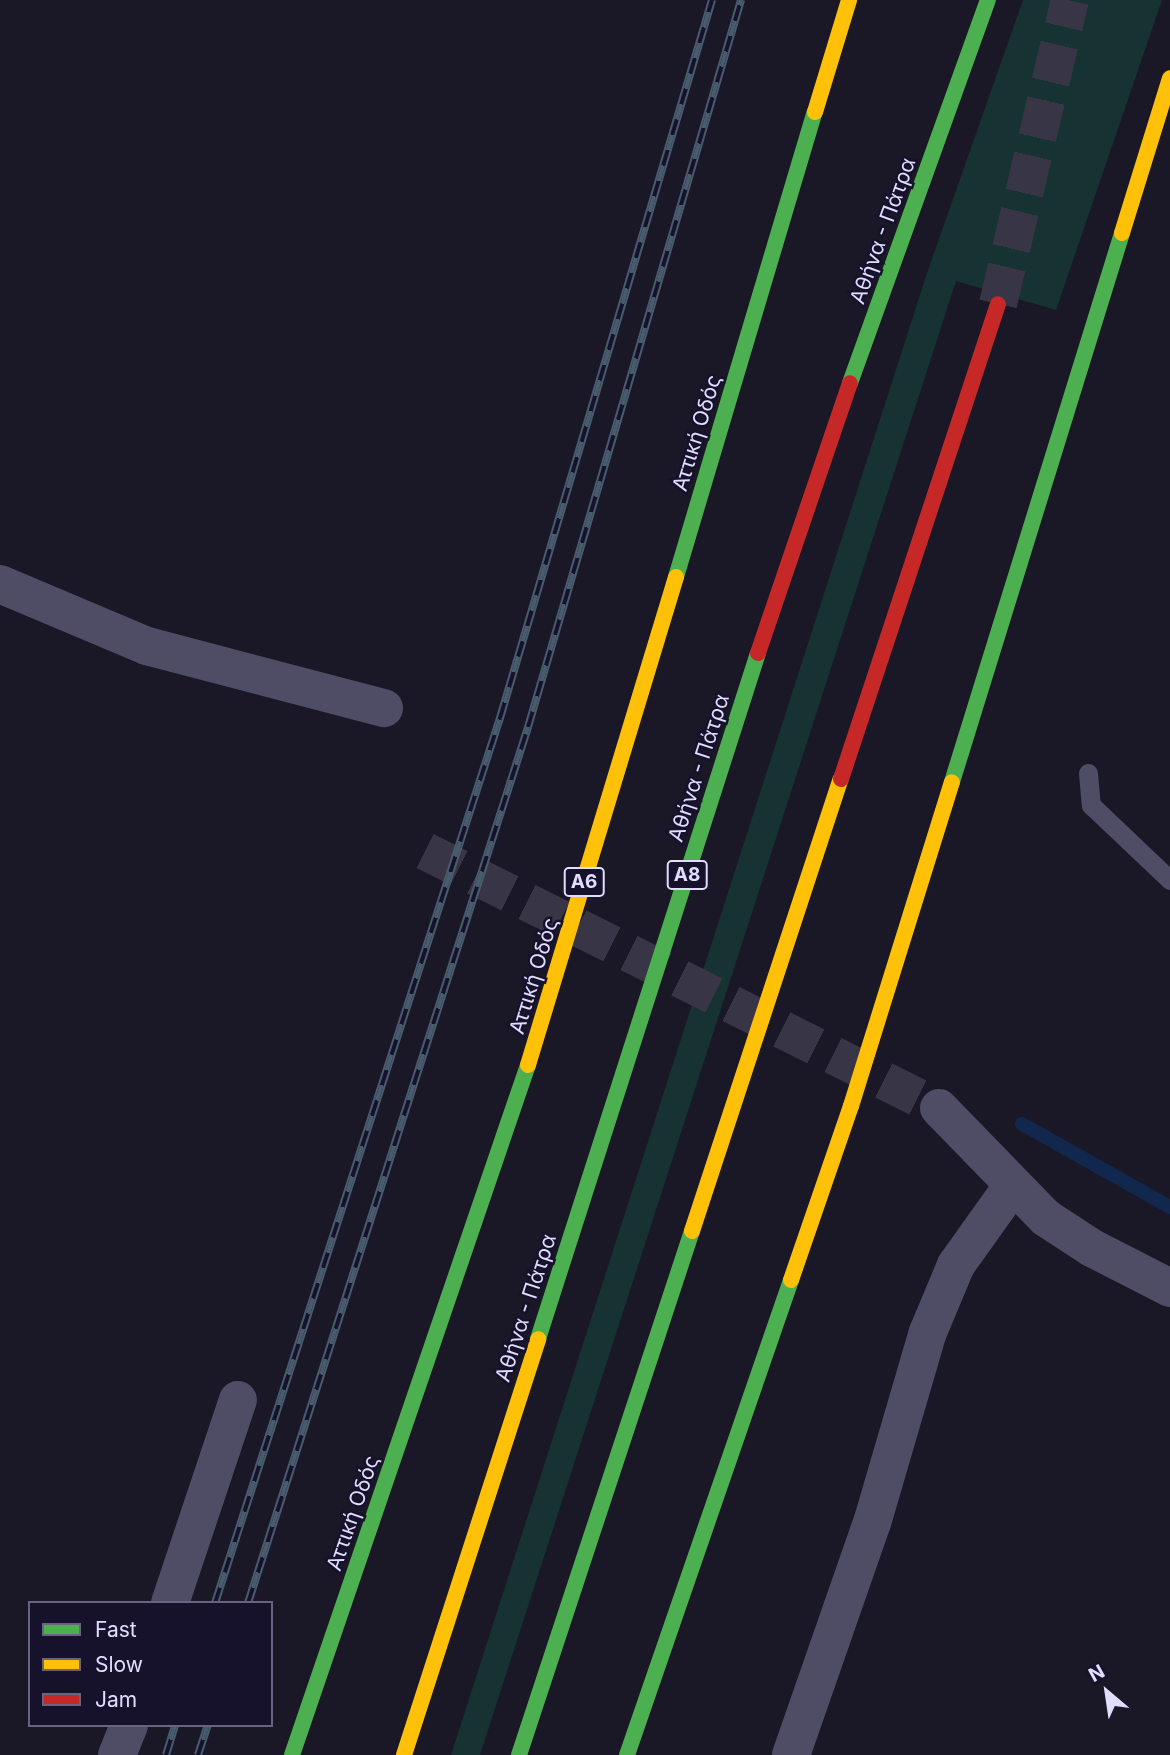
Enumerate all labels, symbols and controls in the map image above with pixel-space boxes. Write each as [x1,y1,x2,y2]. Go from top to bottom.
street label: Αθήνα - Πάτρα [845,154,921,308]
street label: Αττική Οδός [667,372,727,494]
street label: Αθήνα - Πάτρα [663,691,735,845]
road number: Α8 [666,860,708,890]
road number: Α6 [563,866,605,898]
street label: Αττική Οδός [504,915,564,1037]
street label: Αθήνα - Πάτρα [490,1231,562,1385]
street label: Αττική Οδός [321,1452,385,1574]
legend [28,1601,273,1727]
text: Fast [95,1617,137,1642]
text: Slow [95,1652,143,1677]
north arrow [1072,1657,1142,1727]
text: N [1085,1660,1108,1687]
text: Jam [95,1687,137,1712]

